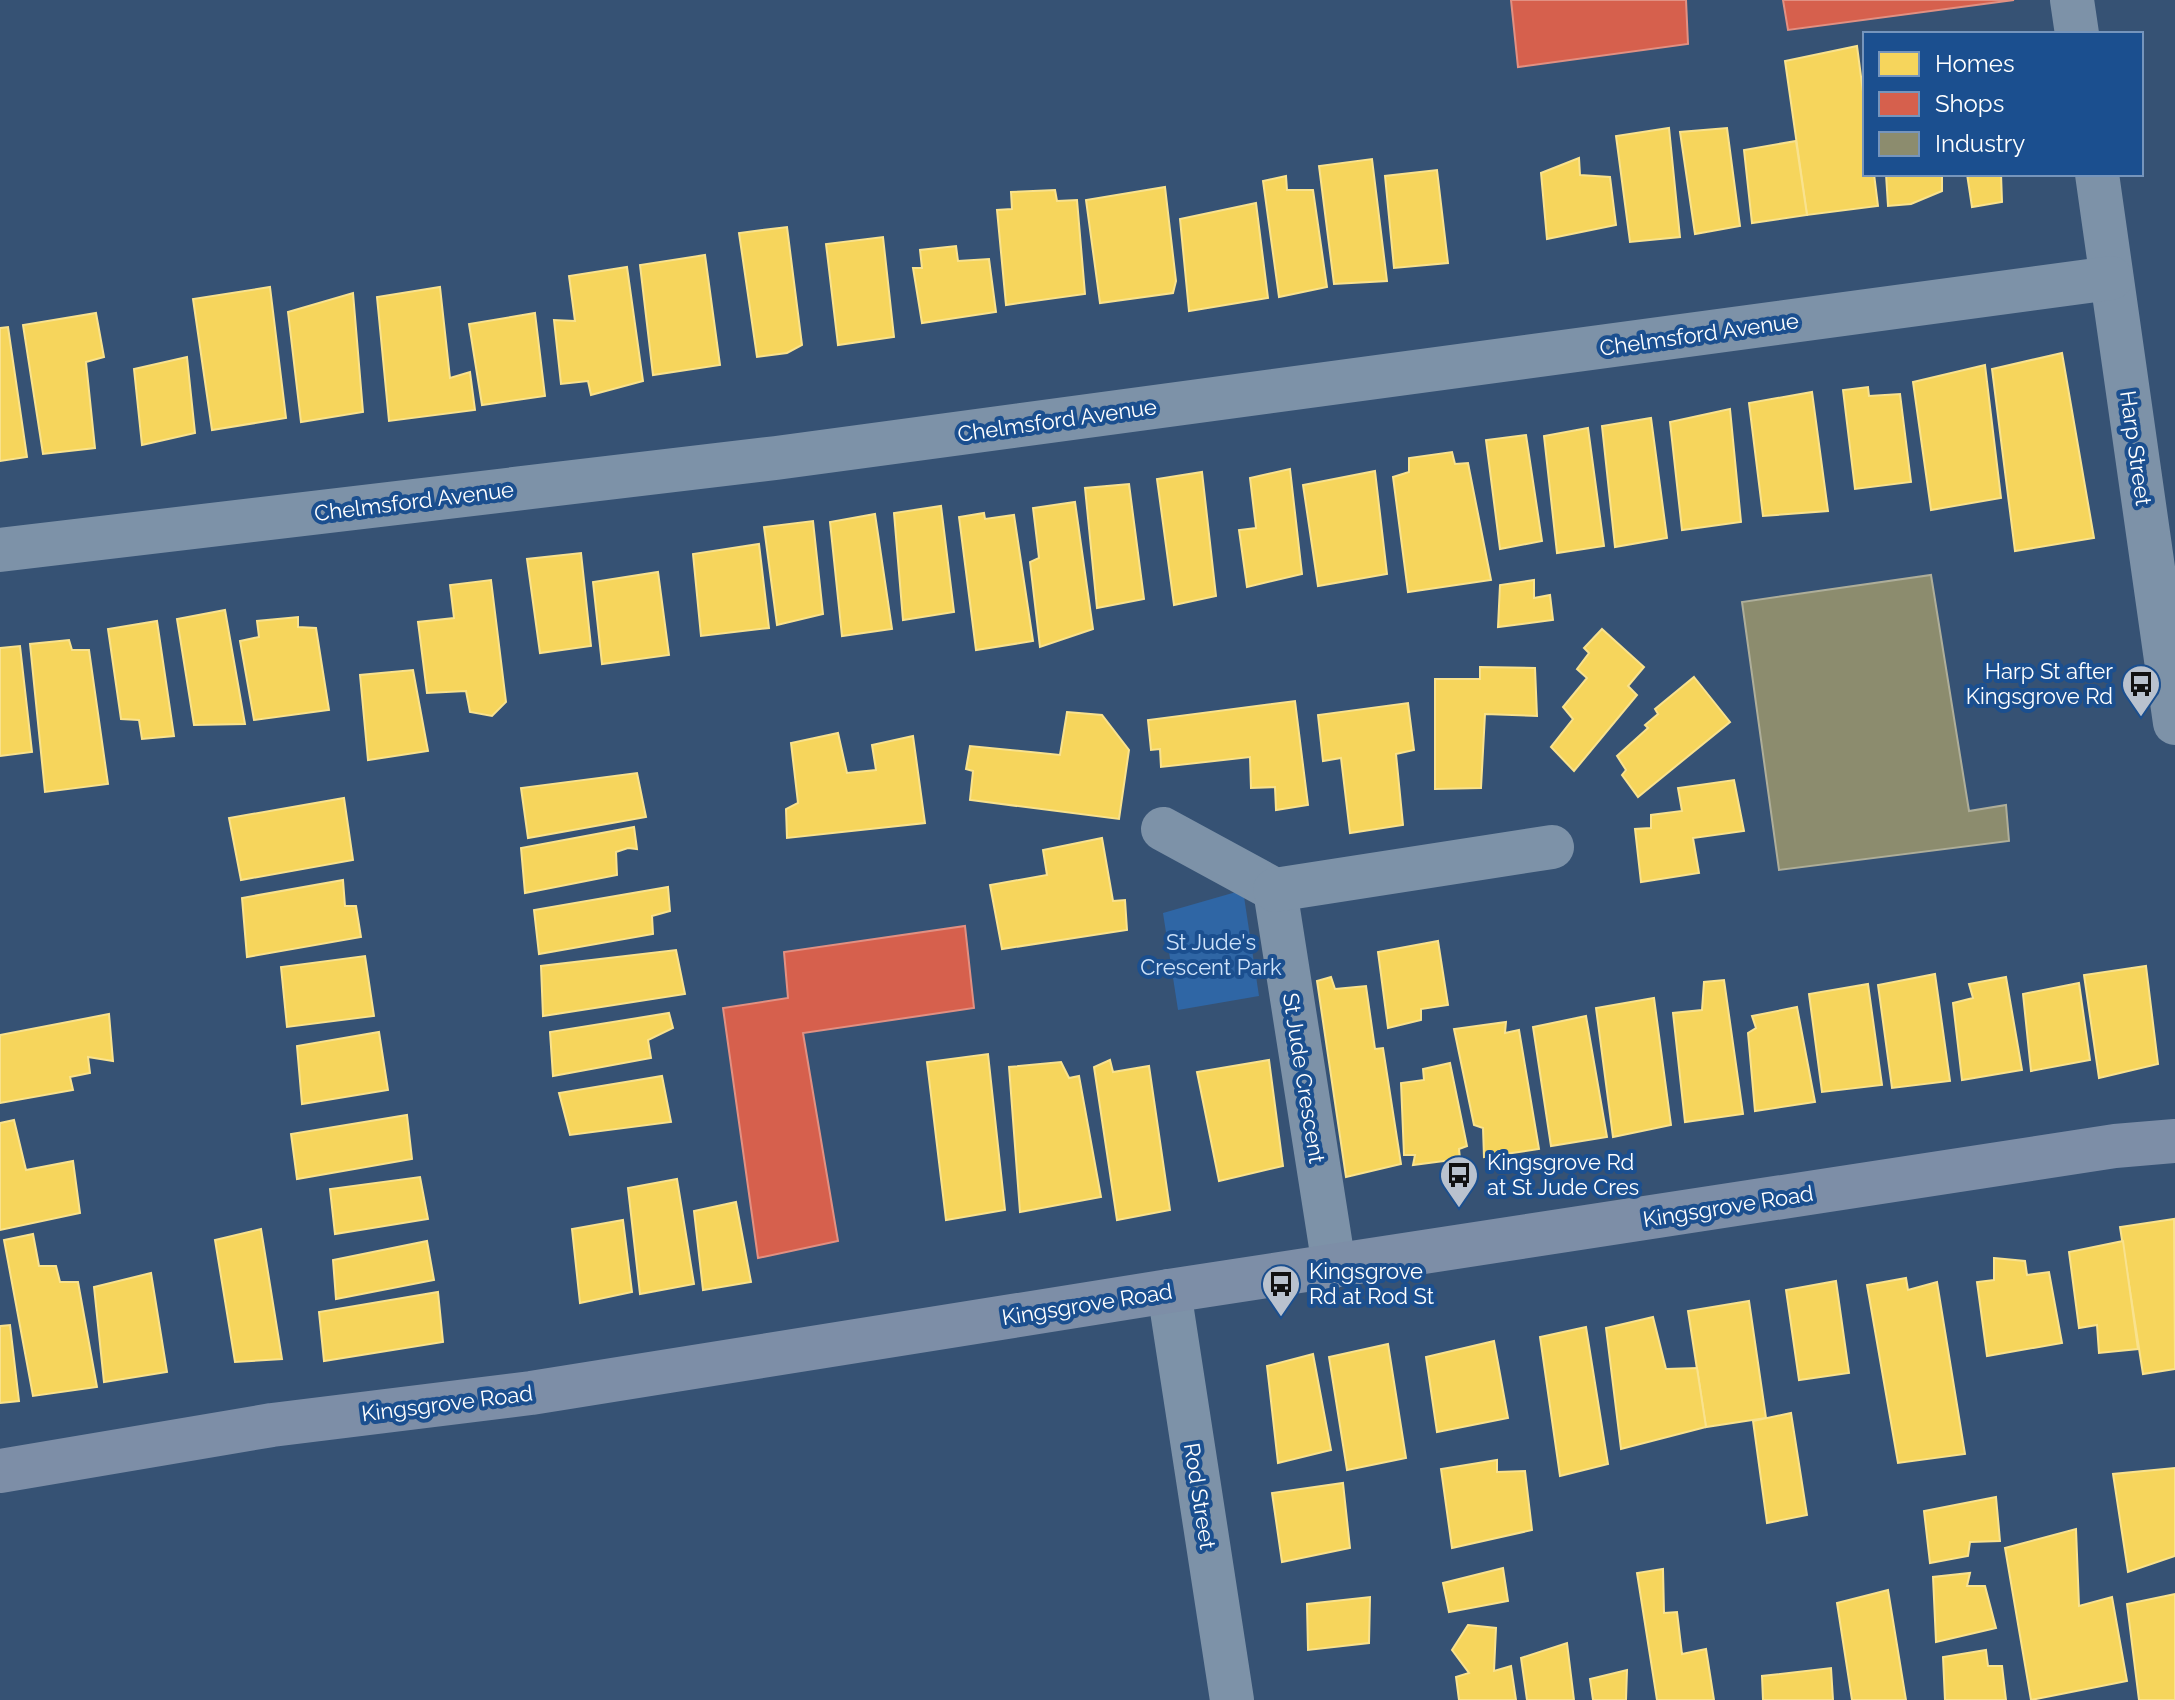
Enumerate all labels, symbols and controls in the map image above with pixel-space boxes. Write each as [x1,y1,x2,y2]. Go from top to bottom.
legend [1863,32,2143,176]
text: Homes [1935,49,2015,78]
text: Shops [1935,89,2004,118]
text: Industry [1935,129,2025,158]
street label: Chelmsford Avenue [1598,307,1800,361]
street label: Harp Street [2115,389,2157,508]
street label: Chelmsford Avenue [956,393,1158,447]
street label: Chelmsford Avenue [313,476,515,526]
place label: Harp St after Kingsgrove Rd [1966,658,2113,709]
bus stop icon: Harp St after Kingsgrove Rd [2120,663,2162,718]
park label: St Jude's Crescent Park [1140,929,1282,980]
street label: St Jude Crescent [1278,991,1330,1166]
place label: Kingsgrove Rd at St Jude Cres [1487,1149,1639,1200]
bus stop icon: Kingsgrove Rd at St Jude Cres [1438,1154,1480,1209]
street label: Kingsgrove Road [1641,1180,1815,1232]
place label: Kingsgrove Rd at Rod St [1309,1258,1435,1309]
bus stop icon: Kingsgrove Rd at Rod St [1260,1263,1302,1318]
street label: Kingsgrove Road [1000,1278,1174,1330]
street label: Kingsgrove Road [360,1380,534,1426]
street label: Rod Street [1179,1441,1221,1552]

